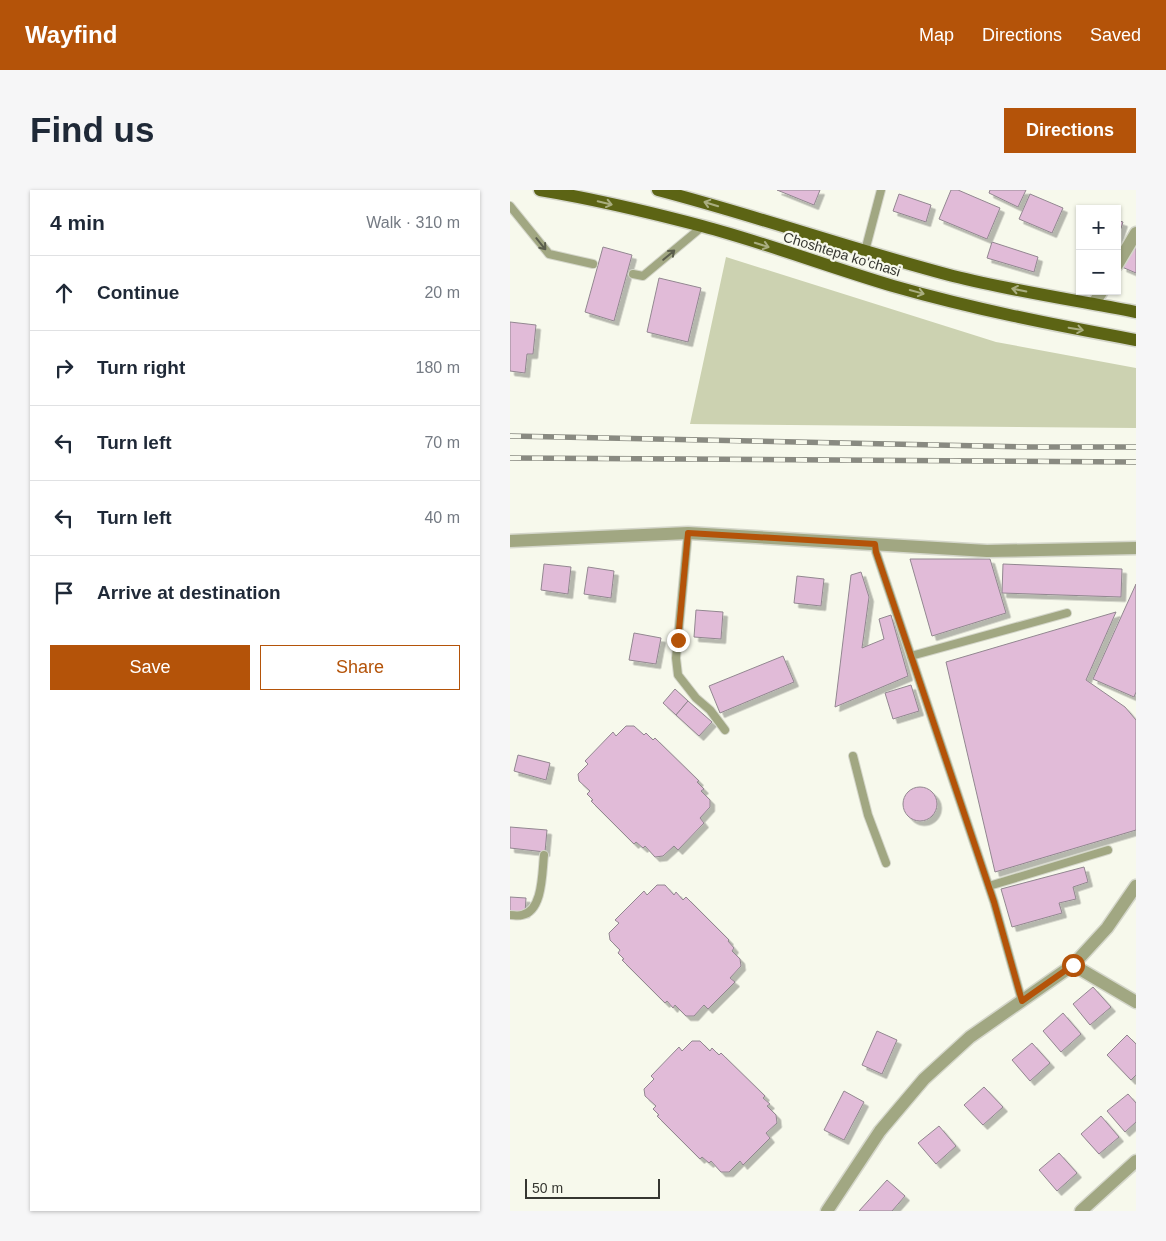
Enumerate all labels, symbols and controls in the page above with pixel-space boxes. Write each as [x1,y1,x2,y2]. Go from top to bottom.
text: Wayfind [25,21,117,48]
text: Map [919,25,954,45]
text: Directions [982,25,1062,45]
text: Saved [1090,25,1141,45]
button: Directions [1004,108,1136,153]
text: Find us [30,110,154,149]
one-way arrow [597,199,613,208]
one-way arrow [704,199,720,209]
map controls [1076,205,1121,295]
button: + [1076,205,1121,250]
text: 4 min [50,211,105,234]
text: Walk · 310 m [366,214,460,231]
street label: Choshtepa ko'chasi [781,229,903,279]
one-way arrow [535,237,546,250]
one-way arrow [754,240,770,250]
one-way arrow [662,249,675,260]
button: − [1076,250,1121,295]
icon: ahead [50,279,78,307]
text: Continue [97,282,179,303]
text: 20 m [424,284,460,301]
one-way arrow [1012,285,1028,294]
one-way arrow [909,288,925,298]
one-way arrow [1067,325,1083,334]
icon: right [50,354,78,382]
text: Turn right [97,357,185,378]
text: 180 m [416,359,460,376]
icon: left [50,429,78,457]
text: Turn left [97,432,172,453]
text: 70 m [424,434,460,451]
icon: left [50,504,78,532]
text: Turn left [97,507,172,528]
text: 40 m [424,509,460,526]
icon: arrive [50,579,78,607]
text: Arrive at destination [97,582,281,603]
route end [667,629,690,652]
button: Save [50,645,250,690]
button: Share [260,645,460,690]
route start [1062,954,1085,977]
scale bar [525,1176,660,1199]
text: 50 m [532,1180,563,1196]

